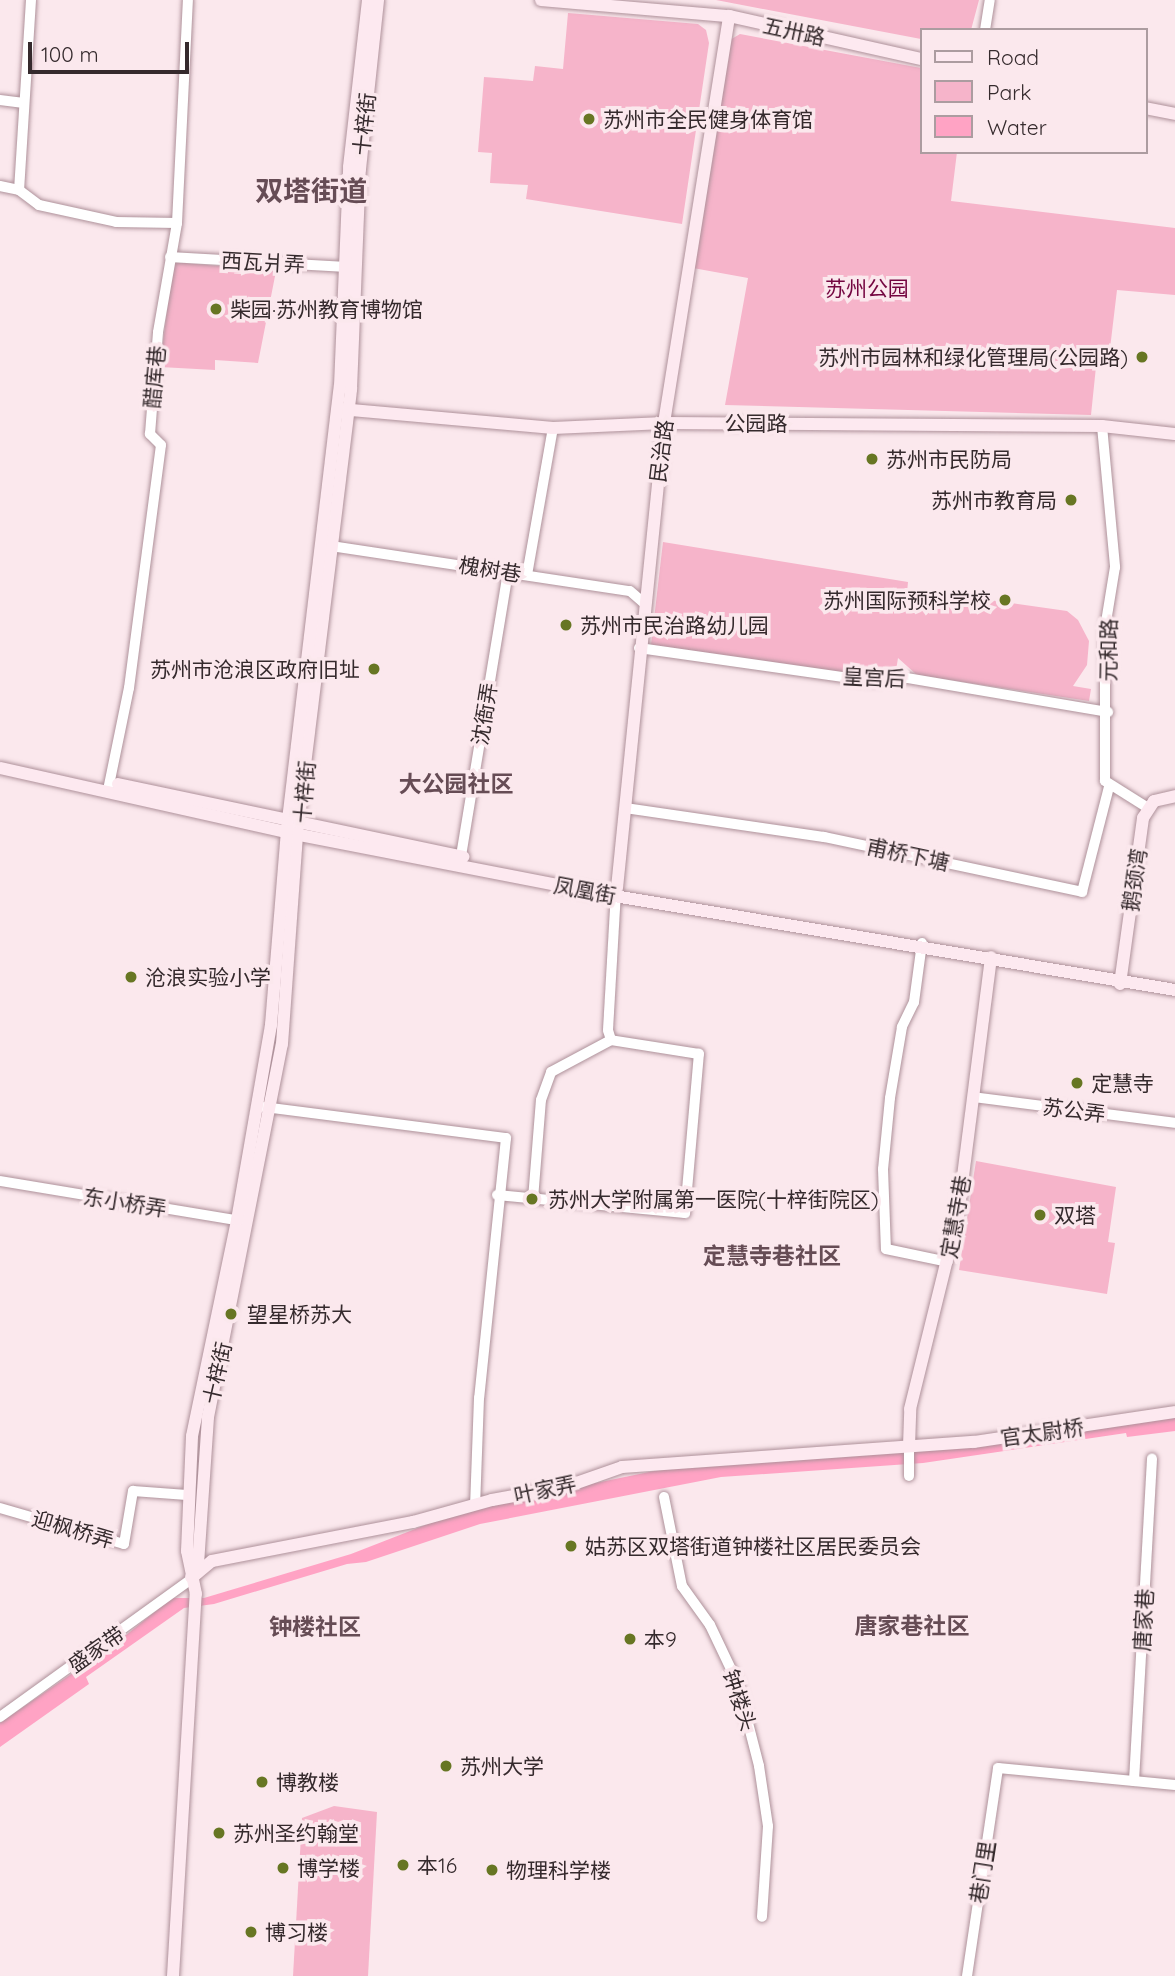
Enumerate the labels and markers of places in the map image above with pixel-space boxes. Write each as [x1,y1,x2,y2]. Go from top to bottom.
place label: 苏州市全民健身体育馆 [603,106,813,132]
marker: 苏州市全民健身体育馆 [581,111,597,127]
place label: 柴园·苏州教育博物馆 [230,296,423,322]
marker: 柴园·苏州教育博物馆 [208,301,224,317]
place label: 苏州市园林和绿化管理局(公园路) [818,344,1128,370]
marker: 苏州市园林和绿化管理局(公园路) [1134,349,1150,365]
place label: 苏州市民防局 [886,446,1012,472]
marker: 苏州市民防局 [864,451,880,467]
place label: 苏州市教育局 [931,487,1057,513]
marker: 苏州市教育局 [1063,492,1079,508]
place label: 苏州国际预科学校 [823,587,991,613]
marker: 苏州国际预科学校 [997,592,1013,608]
place label: 苏州市民治路幼儿园 [580,612,769,638]
marker: 苏州市民治路幼儿园 [558,617,574,633]
place label: 苏州市沧浪区政府旧址 [150,656,360,682]
marker: 苏州市沧浪区政府旧址 [366,661,382,677]
place label: 沧浪实验小学 [145,964,271,990]
marker: 沧浪实验小学 [123,969,139,985]
place label: 定慧寺 [1091,1070,1154,1096]
marker: 定慧寺 [1069,1075,1085,1091]
place label: 苏州大学附属第一医院(十梓街院区) [548,1186,879,1212]
marker: 苏州大学附属第一医院(十梓街院区) [522,1189,542,1209]
place label: 双塔 [1054,1202,1096,1228]
marker: 双塔 [1032,1207,1048,1223]
place label: 望星桥苏大 [247,1301,352,1327]
marker: 望星桥苏大 [221,1304,241,1324]
place label: 姑苏区双塔街道钟楼社区居民委员会 [585,1533,921,1559]
marker: 姑苏区双塔街道钟楼社区居民委员会 [563,1538,579,1554]
place label: 本9 [644,1626,677,1652]
marker: 本9 [622,1631,638,1647]
place label: 苏州大学 [460,1753,544,1779]
marker: 苏州大学 [438,1758,454,1774]
place label: 博教楼 [276,1769,339,1795]
marker: 博教楼 [254,1774,270,1790]
place label: 苏州圣约翰堂 [233,1820,359,1846]
marker: 苏州圣约翰堂 [211,1825,227,1841]
place label: 本16 [417,1852,457,1878]
place label: 博学楼 [297,1855,360,1881]
marker: 本16 [395,1857,411,1873]
place label: 物理科学楼 [506,1857,611,1883]
marker: 博学楼 [275,1860,291,1876]
marker: 物理科学楼 [484,1862,500,1878]
place label: 博习楼 [265,1919,328,1945]
marker: 博习楼 [243,1924,259,1940]

